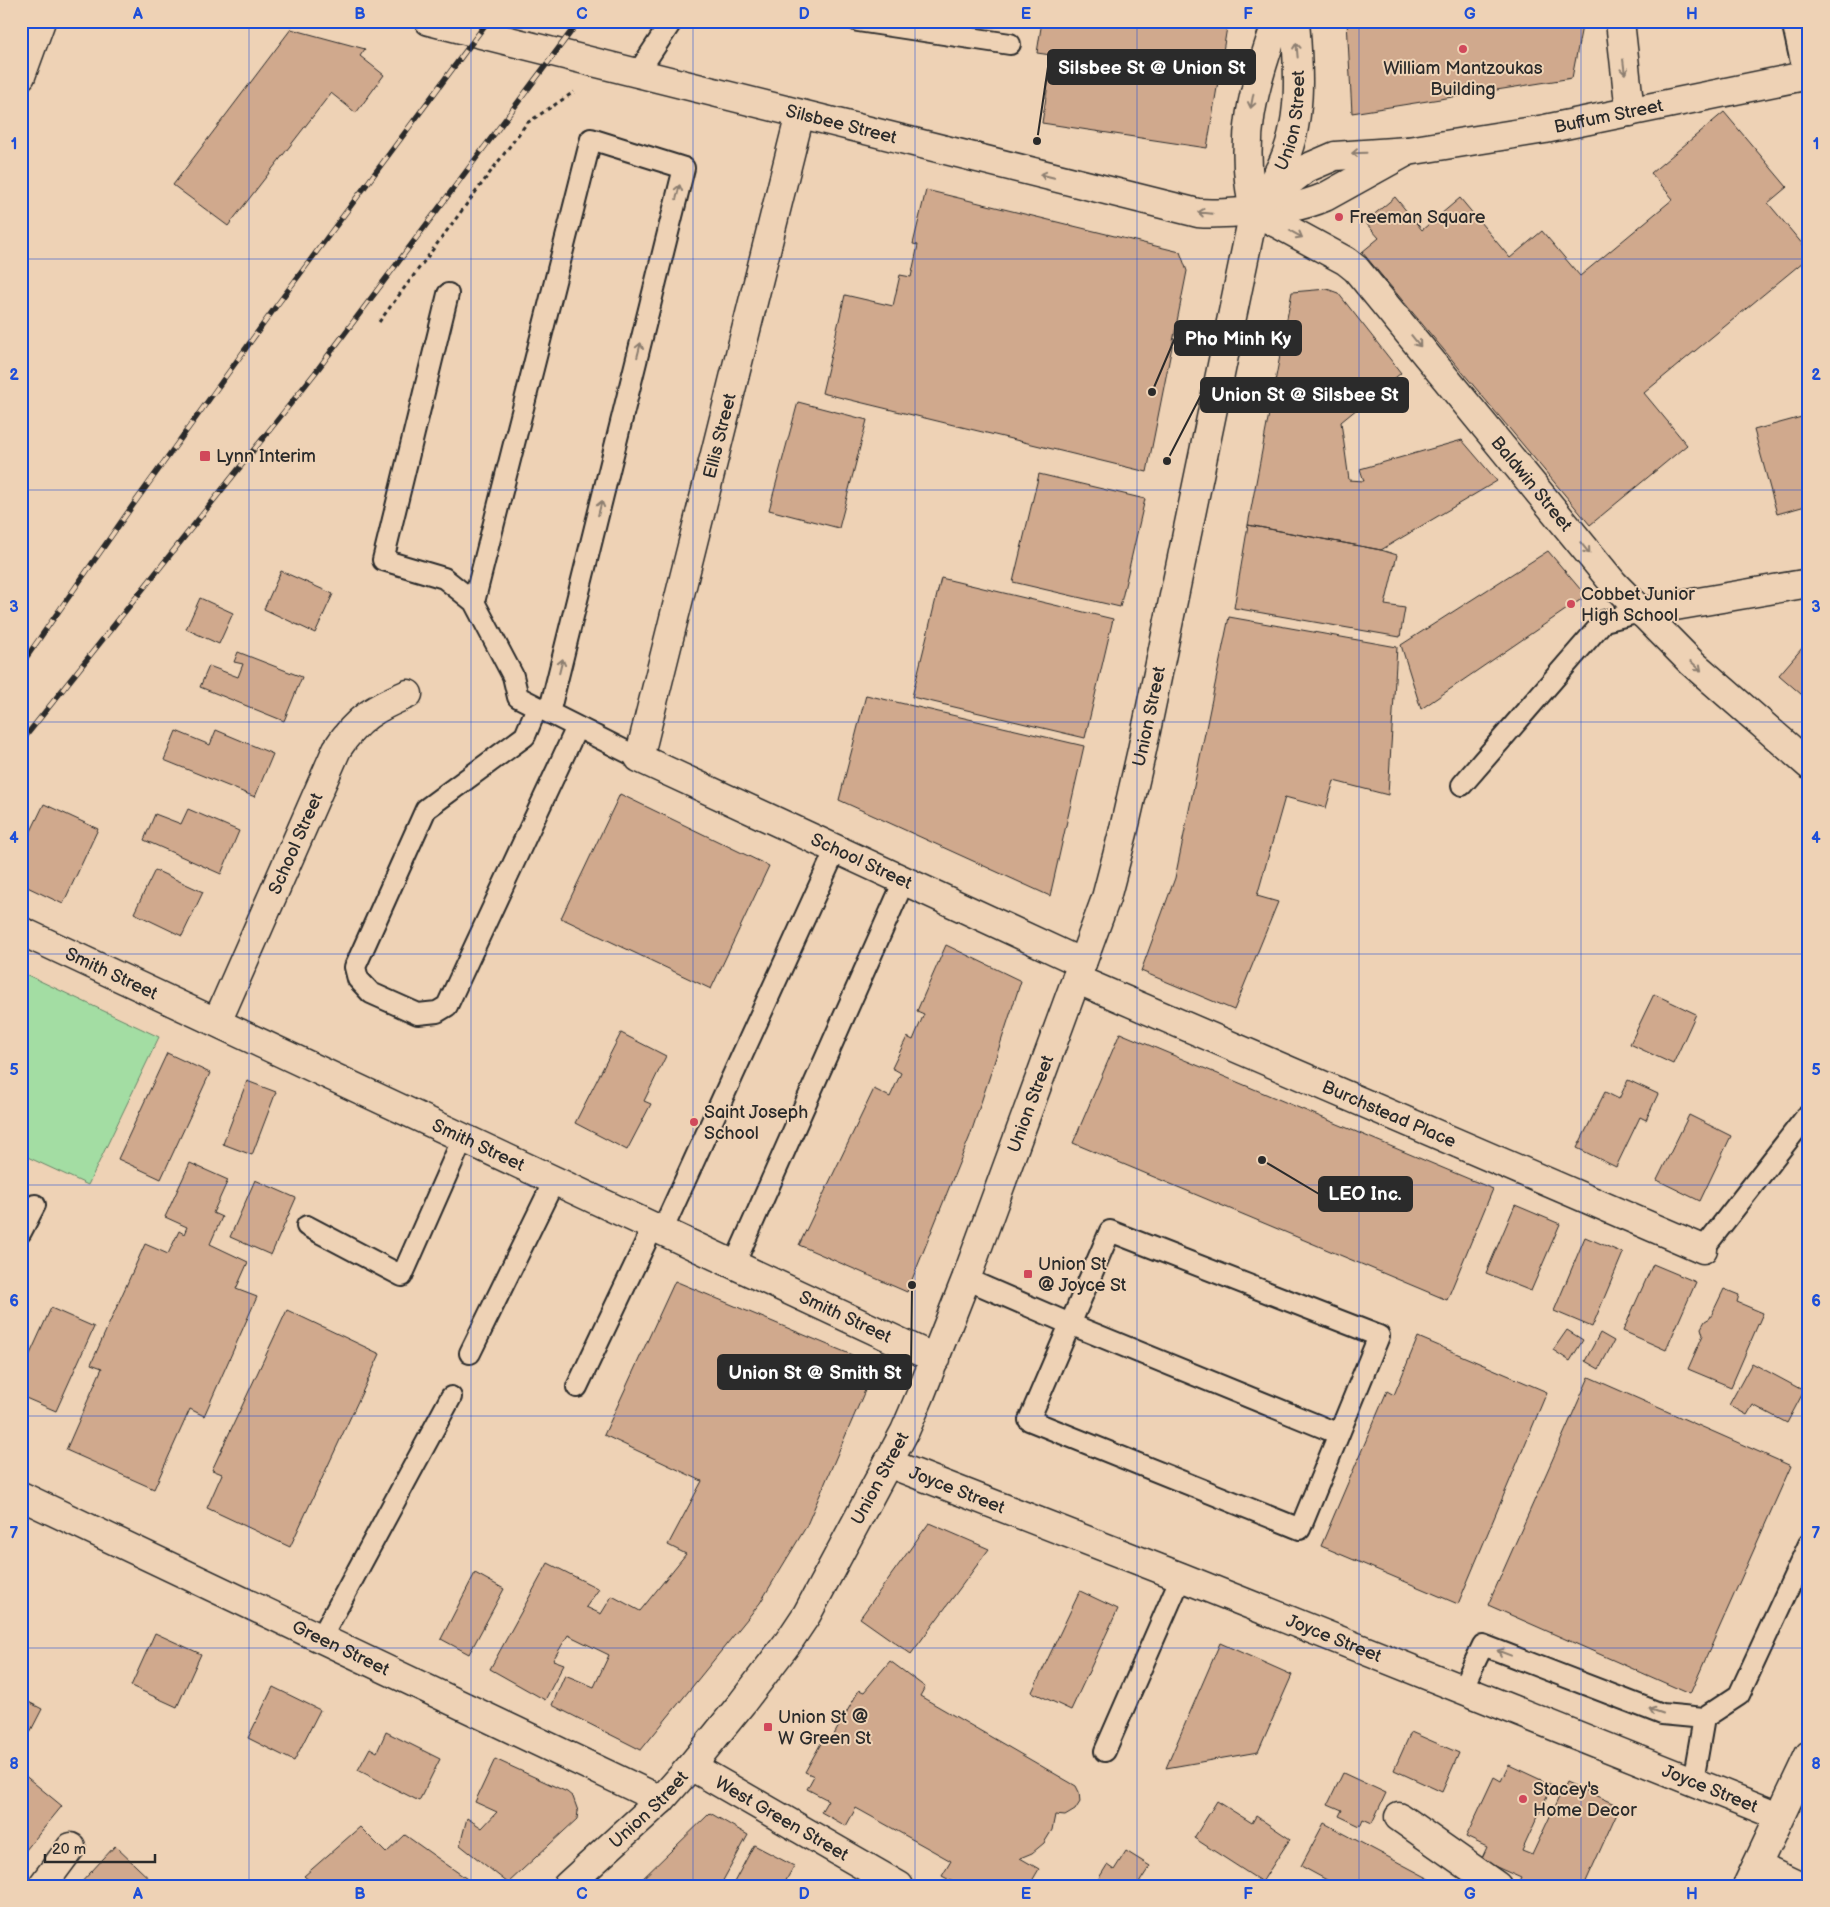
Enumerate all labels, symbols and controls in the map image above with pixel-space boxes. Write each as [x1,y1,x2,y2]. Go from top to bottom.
text: A [132,5,143,24]
text: B [354,5,366,24]
text: C [576,5,588,24]
text: D [798,5,810,24]
text: E [1021,5,1031,24]
text: F [1243,5,1253,24]
text: G [1464,5,1476,24]
text: H [1686,5,1698,24]
one-way arrow [1293,42,1302,58]
marker: William Mantzoukas Building [1457,43,1469,55]
callout: Silsbee St @ Union St [1048,50,1255,84]
text: Silsbee St @ Union St [1058,57,1246,80]
place label: William Mantzoukas Building [1383,58,1543,100]
one-way arrow [1619,59,1629,75]
street label: Union Street [1270,70,1309,174]
one-way arrow [1247,93,1257,109]
street label: Buffum Street [1552,95,1665,137]
street label: Silsbee Street [784,100,899,148]
text: 1 [11,135,17,154]
text: 1 [1813,135,1819,154]
one-way arrow [1351,148,1368,158]
one-way arrow [1040,170,1056,180]
one-way arrow [674,185,683,201]
place label: Freeman Square [1349,207,1486,228]
one-way arrow [1197,208,1213,218]
marker: Freeman Square [1333,211,1345,223]
one-way arrow [1289,230,1303,240]
callout: Pho Minh Ky [1175,321,1301,355]
text: Pho Minh Ky [1185,328,1292,351]
one-way arrow [1410,334,1421,347]
one-way arrow [635,343,644,359]
text: 2 [9,366,19,385]
text: 2 [1811,366,1821,385]
callout: Union St @ Silsbee St [1201,378,1408,412]
text: Union St @ Silsbee St [1211,384,1399,407]
street label: Ellis Street [699,391,741,481]
street label: Baldwin Street [1487,432,1577,536]
place label: Lynn Interim [216,446,316,467]
marker: Lynn Interim [198,449,212,463]
one-way arrow [596,500,605,516]
one-way arrow [1579,542,1590,555]
place label: Cobbet Junior High School [1581,584,1695,626]
text: 3 [9,598,19,617]
marker: Cobbet Junior High School [1565,598,1577,610]
text: 3 [1811,598,1821,617]
one-way arrow [557,658,566,674]
one-way arrow [1689,661,1702,672]
street label: Union Street [1128,664,1170,769]
street label: School Street [264,789,327,898]
text: 4 [9,829,19,848]
street label: School Street [808,829,916,894]
text: 4 [1811,829,1821,848]
street label: Smith Street [62,943,162,1004]
street label: Union Street [1003,1052,1058,1155]
text: 5 [9,1061,19,1080]
text: 5 [1811,1061,1821,1080]
street label: Burchstead Place [1319,1076,1460,1152]
place label: Saint Joseph School [704,1102,808,1144]
street label: Smith Street [429,1114,528,1176]
marker: Saint Joseph School [688,1116,700,1128]
callout: LEO Inc. [1319,1177,1412,1211]
text: LEO Inc. [1328,1183,1402,1206]
place label: Union St @ Joyce St [1038,1254,1127,1296]
marker: Union St @ Joyce St [1022,1268,1034,1280]
street label: Smith Street [796,1286,895,1347]
text: 6 [9,1292,19,1311]
text: 6 [1811,1292,1821,1311]
callout: Union St @ Smith St [718,1355,911,1389]
text: Union St @ Smith St [728,1362,902,1385]
street label: Union Street [846,1428,913,1528]
street label: Joyce Street [906,1462,1008,1518]
text: 7 [10,1524,19,1543]
text: 7 [1812,1524,1821,1543]
street label: Joyce Street [1283,1610,1385,1667]
street label: Green Street [289,1616,393,1680]
one-way arrow [1497,1648,1512,1657]
one-way arrow [1649,1706,1664,1715]
place label: Union St @ W Green St [778,1707,872,1749]
marker: Union St @ W Green St [762,1721,774,1733]
text: 8 [9,1755,19,1774]
text: 8 [1811,1755,1821,1774]
street label: Joyce Street [1659,1760,1761,1817]
street label: Union Street [605,1766,693,1853]
street label: West Green Street [712,1772,853,1865]
place label: Stacey's Home Decor [1533,1779,1637,1821]
marker: Stacey's Home Decor [1517,1793,1529,1805]
scale bar [45,1832,155,1864]
text: 20 m [52,1840,86,1859]
text: A [132,1885,143,1904]
text: B [354,1885,366,1904]
text: C [576,1885,588,1904]
text: D [798,1885,810,1904]
text: E [1021,1885,1031,1904]
text: F [1243,1885,1253,1904]
text: G [1464,1885,1476,1904]
text: H [1686,1885,1698,1904]

